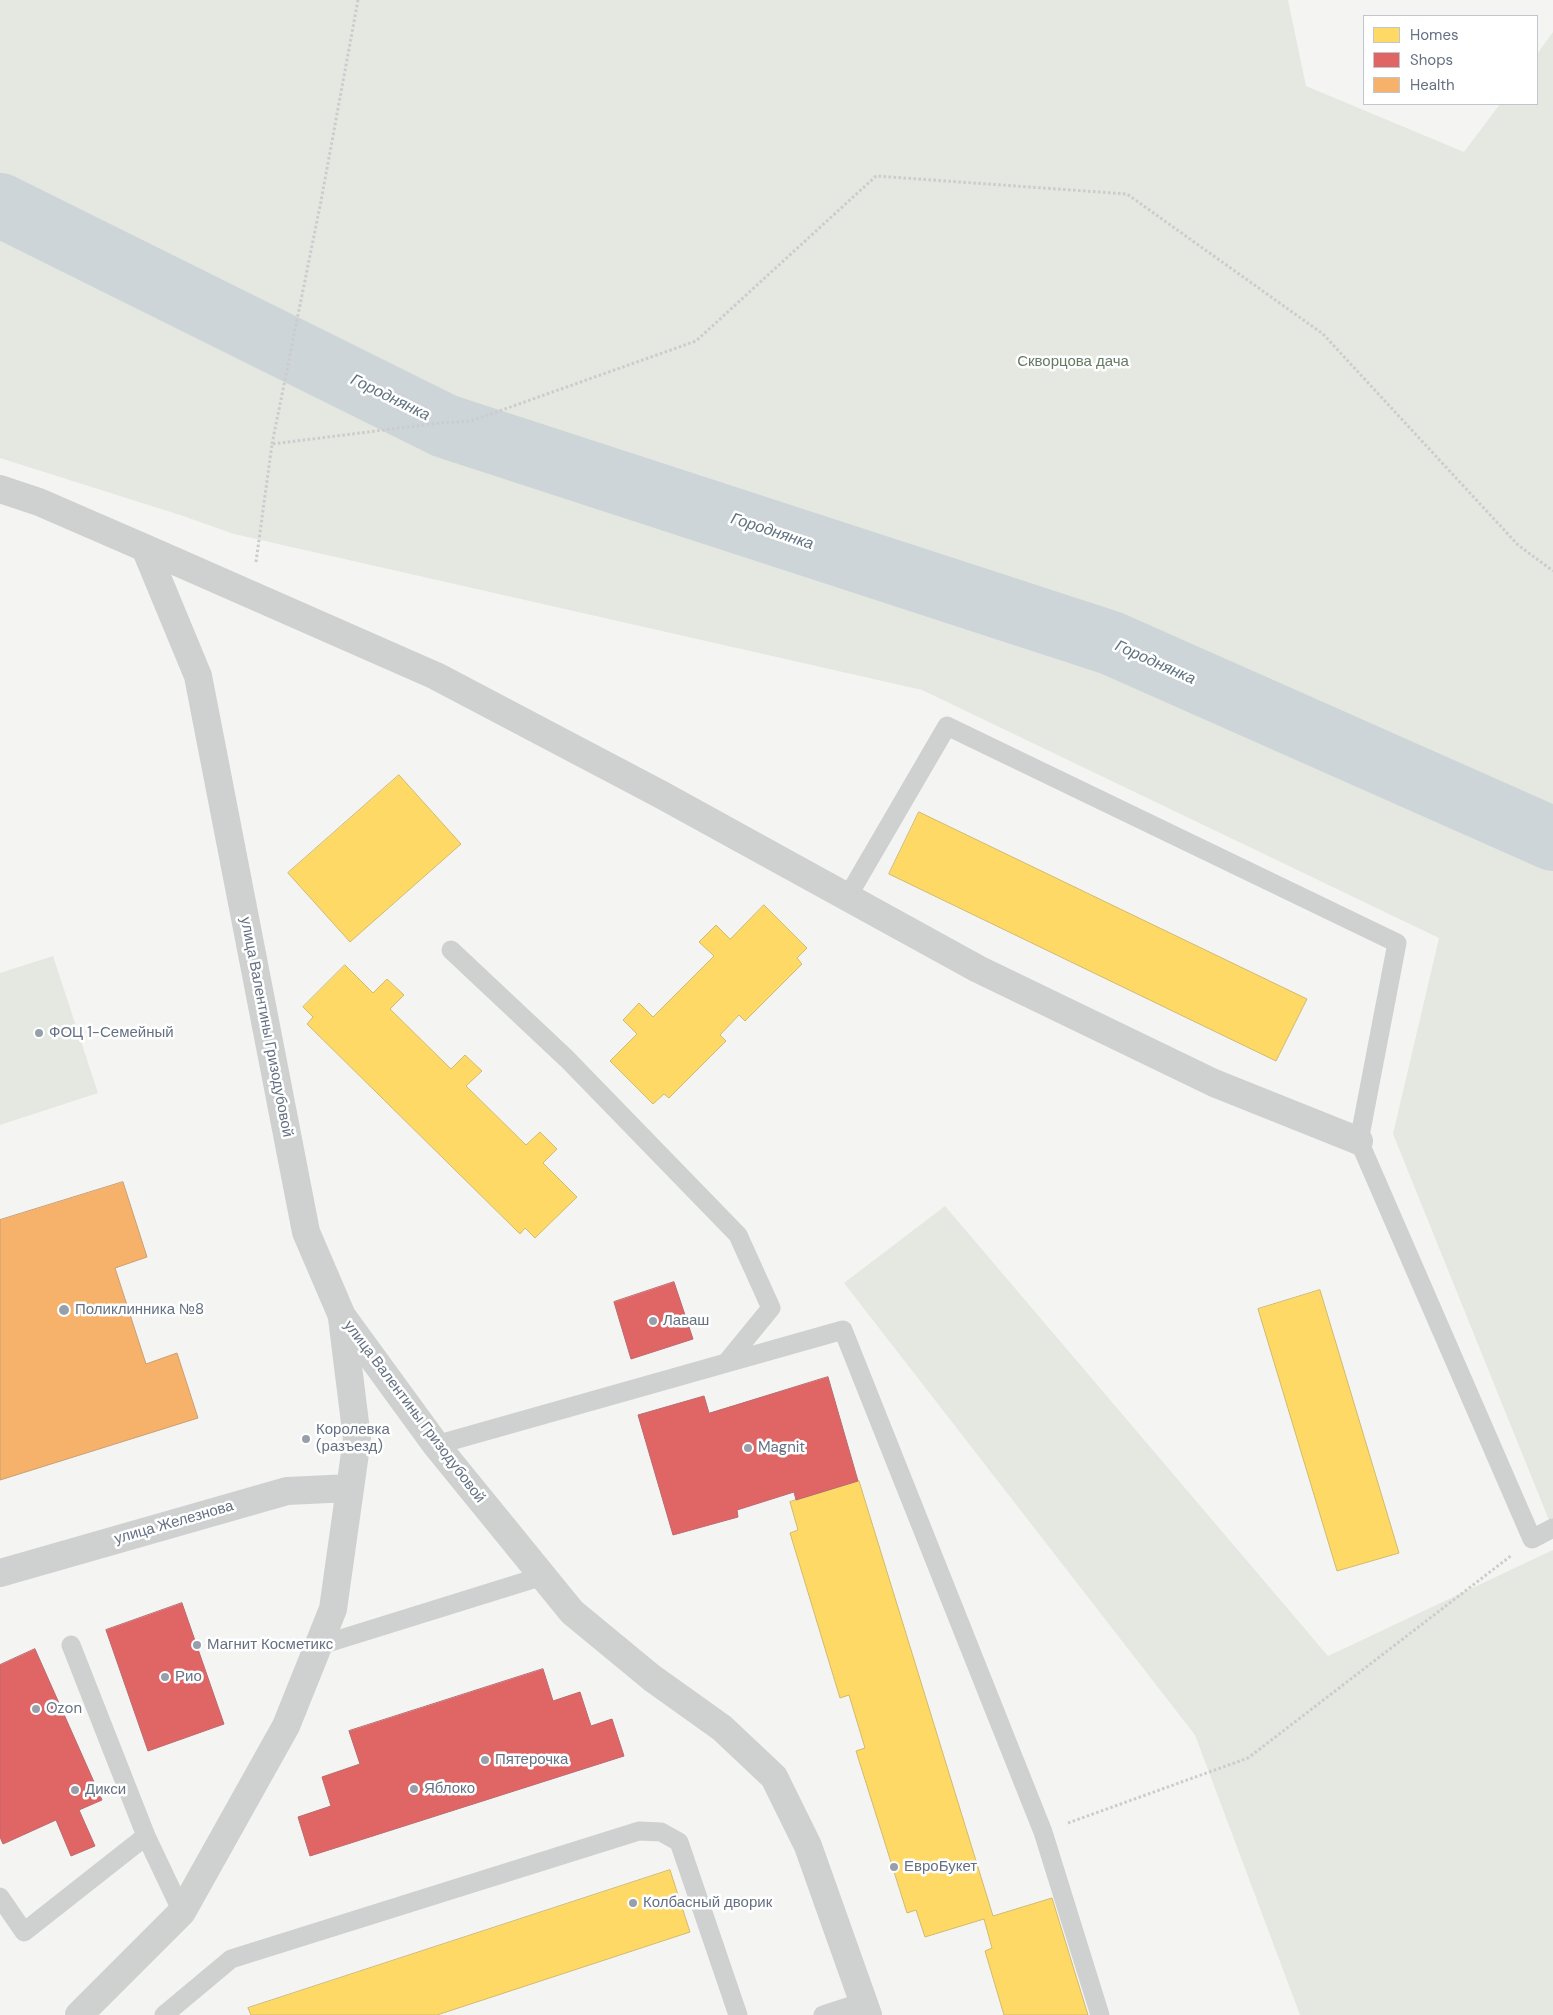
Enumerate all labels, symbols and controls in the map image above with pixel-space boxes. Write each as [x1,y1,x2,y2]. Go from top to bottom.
legend [1363,15,1538,105]
text: Homes [1410,25,1459,45]
text: Shops [1410,50,1453,70]
text: Health [1410,75,1455,95]
park label: Скворцова дача [1017,353,1129,371]
water label: Городнянка [347,371,433,425]
water label: Городнянка [728,510,816,554]
water label: Городнянка [1112,637,1198,689]
street label: улица Валентины Гризодубовой [236,915,296,1139]
place label: ФОЦ 1-Семейный [49,1024,174,1042]
marker: ФОЦ 1-Семейный [33,1027,45,1039]
place label: Поликлинника №8 [75,1301,204,1319]
marker: Поликлинника №8 [57,1303,71,1317]
place label: Лаваш [663,1312,709,1330]
marker: Лаваш [647,1315,659,1327]
street label: улица Валентины Гризодубовой [339,1317,489,1507]
place label: Королевка (разъезд) [316,1421,390,1456]
marker: Королевка (разъезд) [300,1433,312,1445]
place label: Magnit [758,1439,805,1457]
marker: Magnit [742,1442,754,1454]
street label: улица Железнова [112,1497,236,1549]
place label: Магнит Косметикс [207,1636,333,1654]
marker: Магнит Косметикс [191,1639,203,1651]
place label: Рио [175,1668,202,1686]
marker: Рио [159,1671,171,1683]
place label: Ozon [46,1700,82,1718]
marker: Ozon [30,1703,42,1715]
place label: Пятерочка [495,1751,568,1769]
marker: Пятерочка [479,1754,491,1766]
place label: Яблоко [424,1780,475,1798]
place label: Дикси [85,1781,126,1799]
marker: Яблоко [408,1783,420,1795]
marker: Дикси [69,1784,81,1796]
place label: ЕвроБукет [904,1858,977,1876]
marker: ЕвроБукет [888,1861,900,1873]
place label: Колбасный дворик [643,1894,772,1912]
marker: Колбасный дворик [627,1897,639,1909]

